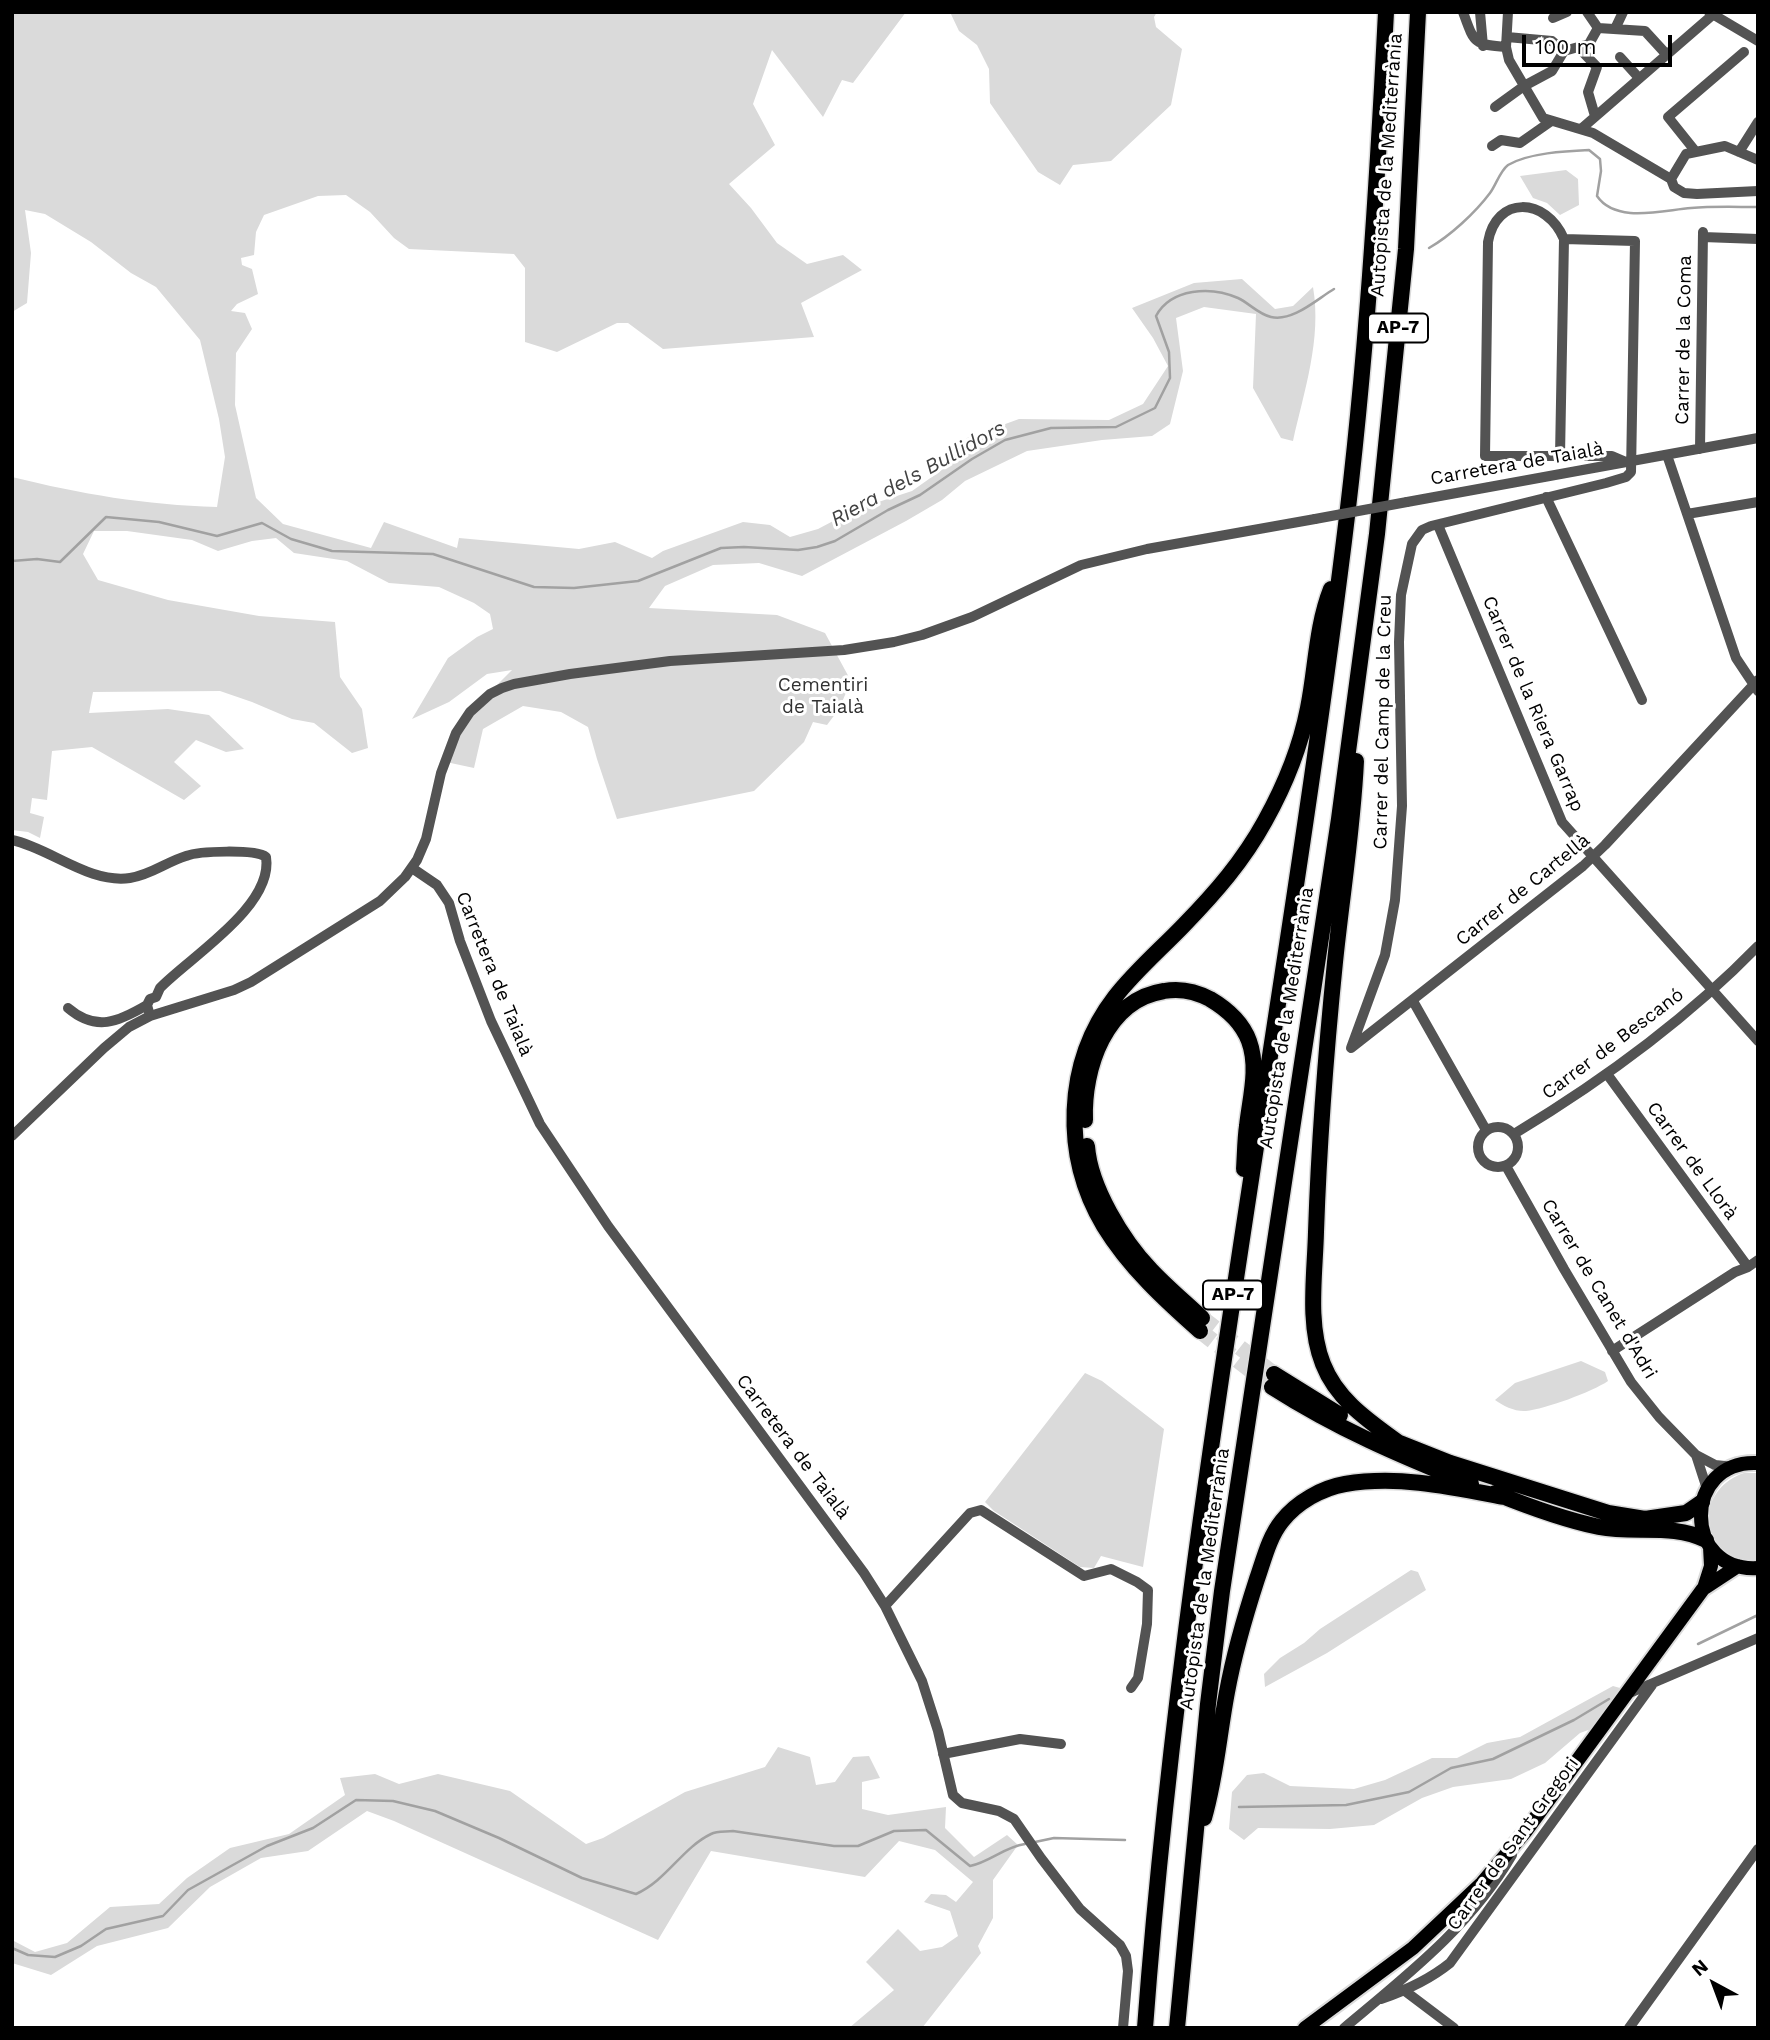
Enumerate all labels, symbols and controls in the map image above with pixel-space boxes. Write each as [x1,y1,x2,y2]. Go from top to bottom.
scale bar [1525,21,1676,65]
street label: Autopista de la Mediterrània [1366,32,1408,298]
text: 100 m [1535,34,1597,59]
street label: Carrer de la Coma [1671,255,1697,425]
road number: AP-7 [1368,314,1428,342]
water label: Riera dels Bullidors [826,416,1010,532]
street label: Carretera de Taialà [1429,438,1605,490]
street label: Carrer de la Riera Garrap [1477,593,1589,815]
street label: Carrer del Camp de la Creu [1369,594,1397,850]
park label: Cementiri de Taialà [778,674,868,718]
street label: Carrer de Cartellà [1451,829,1595,951]
street label: Autopista de la Mediterrània [1255,886,1319,1150]
street label: Carretera de Taialà [451,888,537,1060]
street label: Carrer de Bescanó [1538,983,1688,1105]
street label: Carrer de Llorà [1642,1098,1742,1224]
street label: Carrer de Canet d'Adri [1536,1195,1662,1383]
road number: AP-7 [1203,1280,1263,1310]
street label: Carretera de Taialà [731,1370,855,1524]
street label: Autopista de la Mediterrània [1175,1446,1235,1712]
street label: Carrer de Sant Gregori [1442,1753,1584,1935]
north arrow [1679,1949,1749,2019]
text: N [1687,1954,1713,1981]

